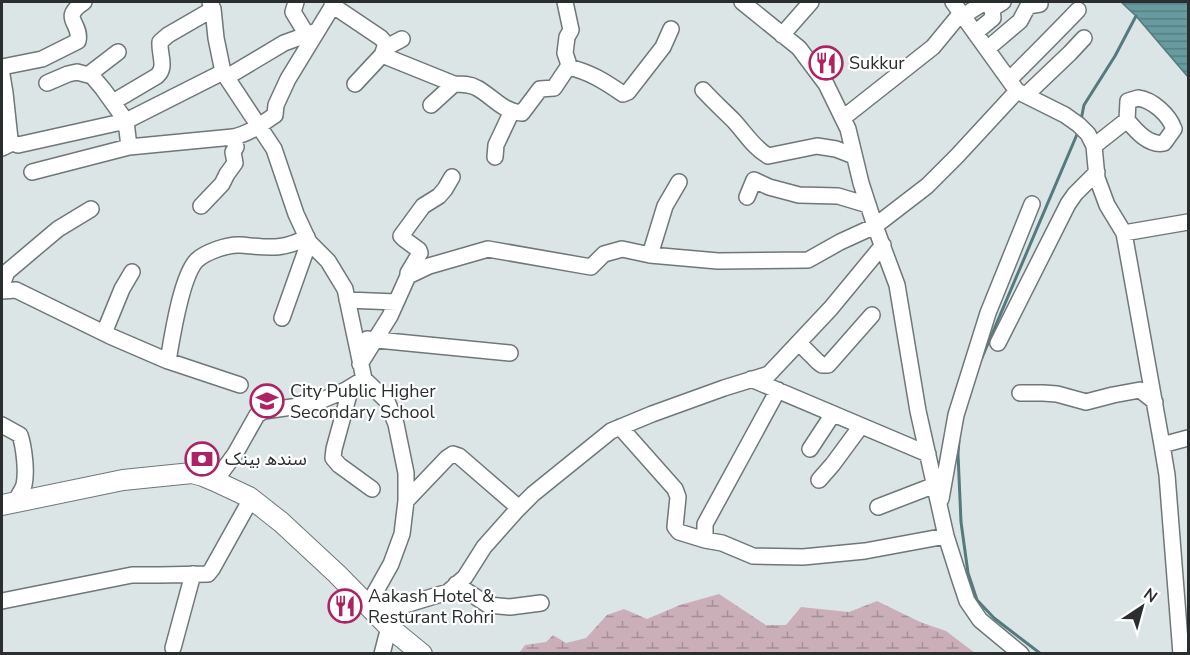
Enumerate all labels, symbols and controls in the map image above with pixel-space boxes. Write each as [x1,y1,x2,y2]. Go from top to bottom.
restaurant icon: Sukkur [808,45,844,81]
place label: Sukkur [849,51,905,75]
place label: City Public Higher Secondary School [290,379,436,424]
school or university icon: City Public Higher Secondary School [249,383,285,419]
bank icon: سندھ بینک [184,441,220,477]
place label: سندھ بینک [225,447,307,471]
north arrow [1112,577,1172,637]
text: N [1139,583,1162,608]
place label: Aakash Hotel & Resturant Rohri [368,584,495,629]
restaurant icon: Aakash Hotel & Resturant Rohri [327,588,363,624]

